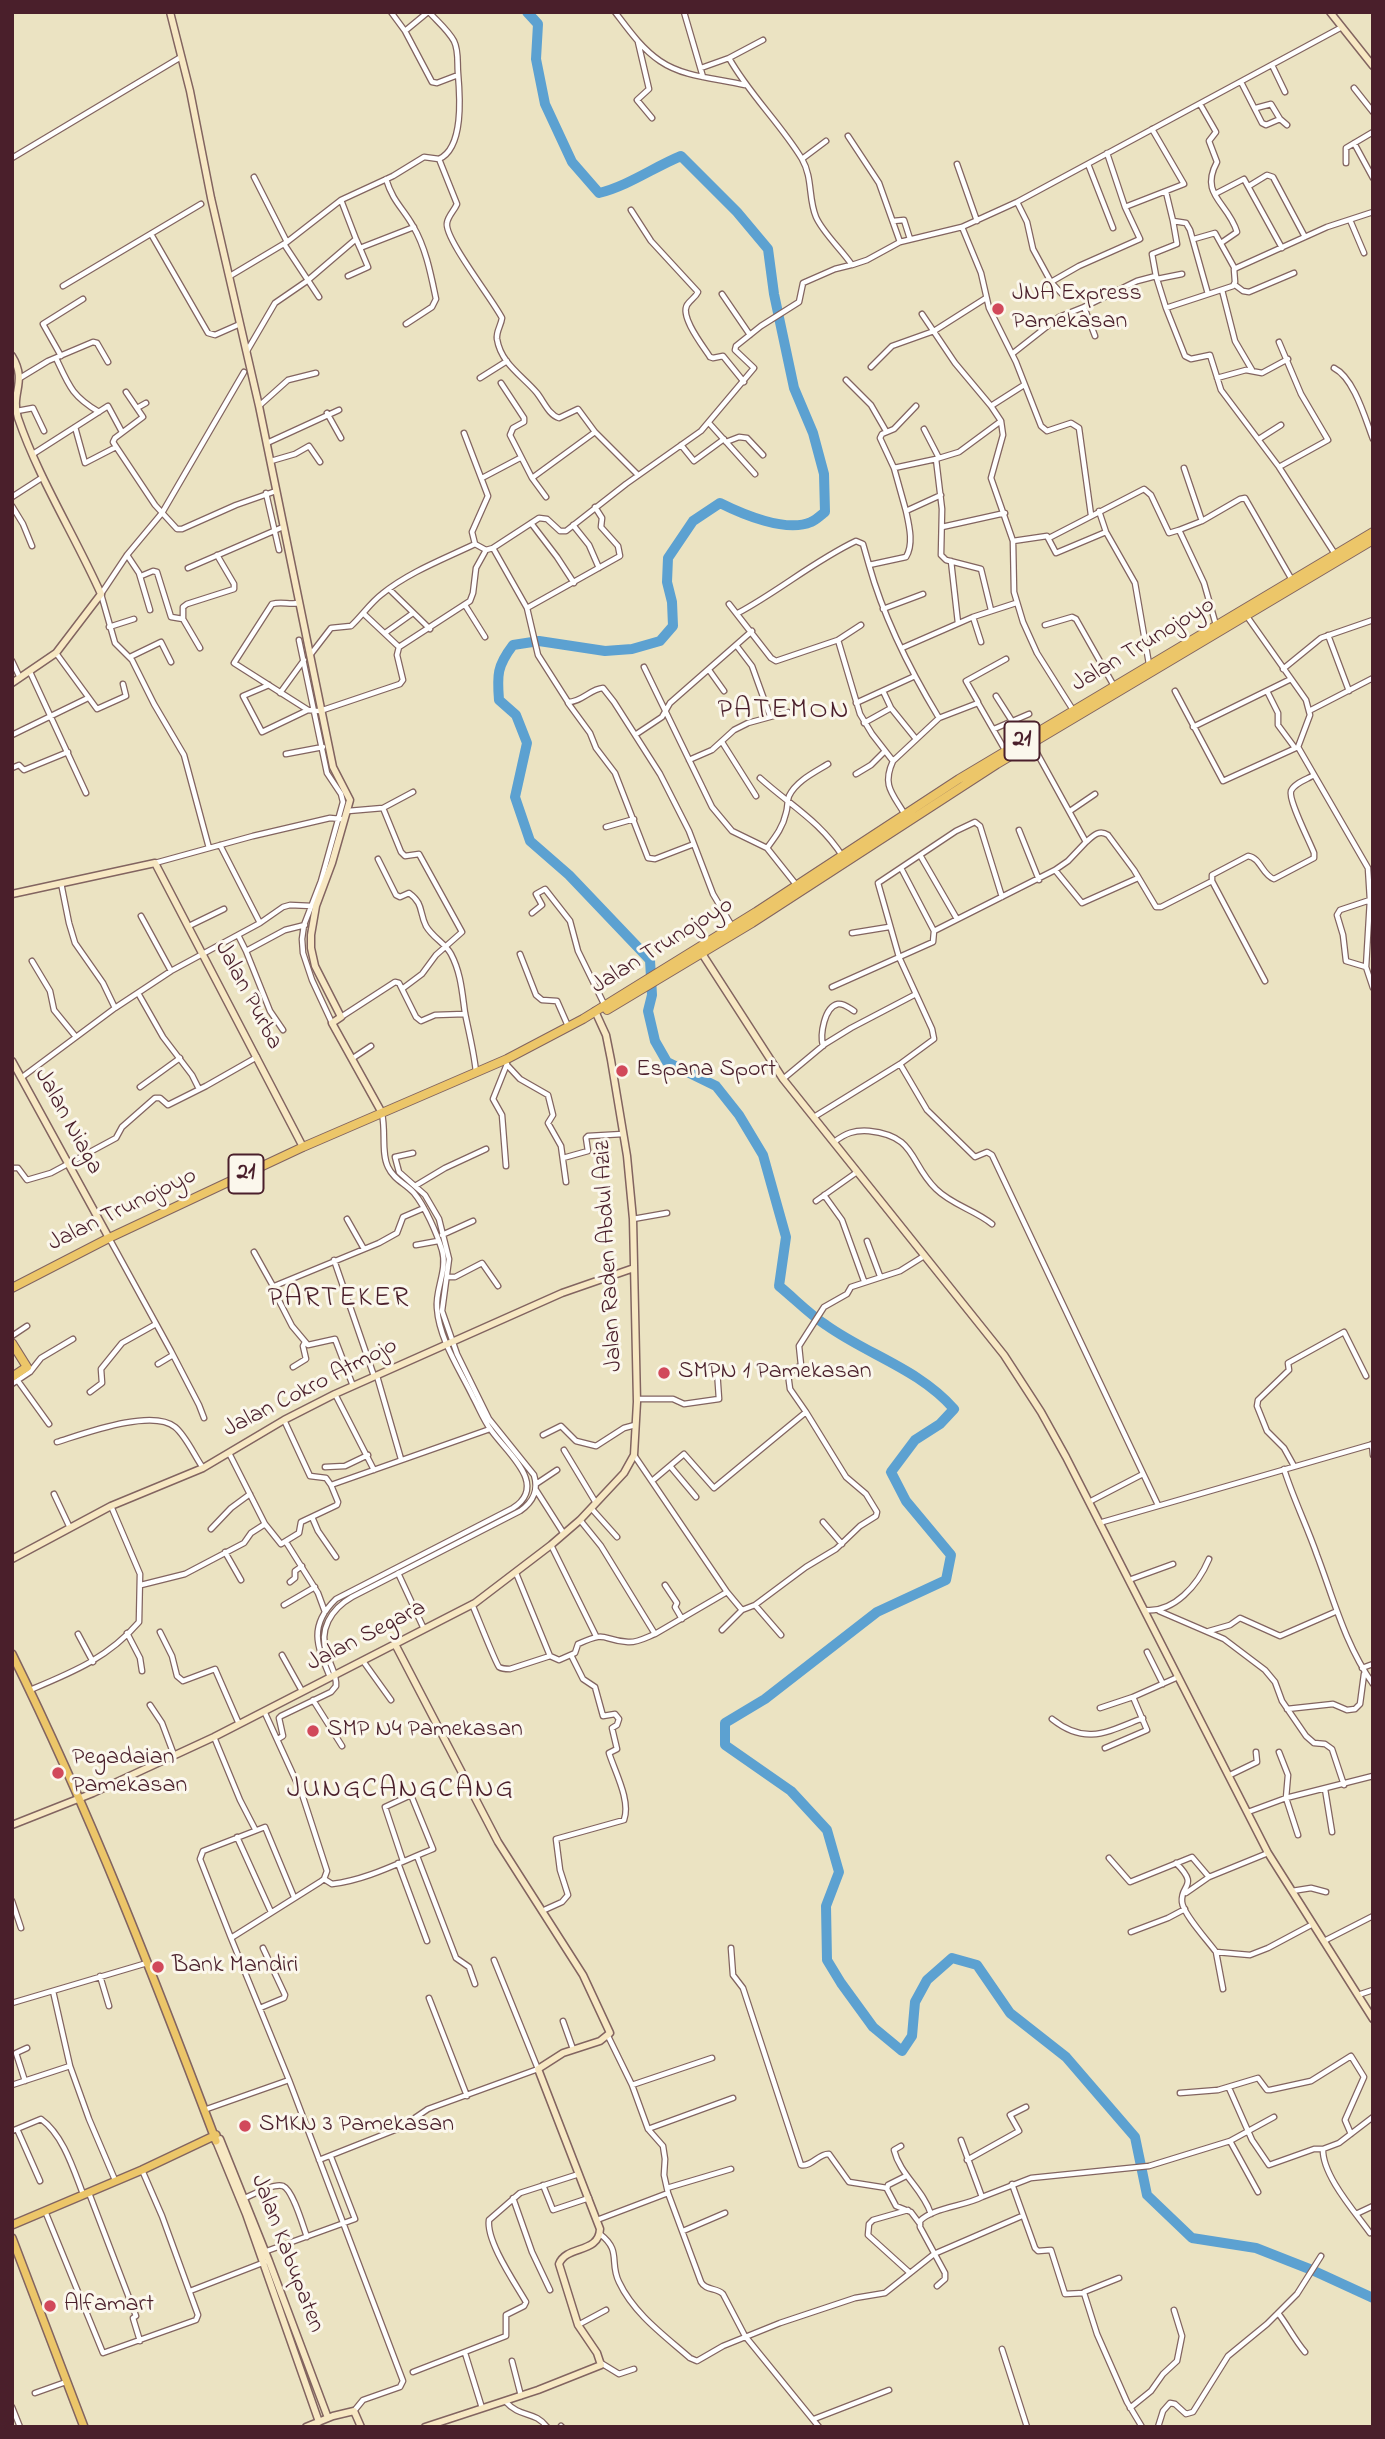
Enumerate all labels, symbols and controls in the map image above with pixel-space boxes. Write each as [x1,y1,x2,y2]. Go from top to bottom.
place label: JNA Express Pamekasan [1012,281,1142,337]
marker: JNA Express Pamekasan [990,301,1006,317]
street label: Jalan Trunojoyo [1067,592,1221,700]
district label: PATEMON [718,695,850,729]
road number: 21 [1004,722,1040,761]
street label: Jalan Trunojoyo [587,892,739,1002]
street label: Jalan Purba [206,937,288,1055]
place label: Espana Sport [636,1057,776,1085]
marker: Espana Sport [614,1063,630,1079]
street label: Jalan Niaga [26,1064,108,1180]
street label: Jalan Raden Abdul Aziz [590,1140,630,1372]
road number: 21 [229,1154,264,1194]
street label: Jalan Trunojoyo [44,1163,202,1259]
district label: PARTEKER [269,1283,409,1317]
street label: Jalan Cokro Atmojo [219,1333,403,1445]
place label: SMPN 1 Pamekasan [678,1359,872,1387]
marker: SMPN 1 Pamekasan [656,1365,672,1381]
street label: Jalan Segara [303,1595,431,1679]
place label: SMP N4 Pamekasan [327,1717,523,1745]
marker: SMP N4 Pamekasan [305,1723,321,1739]
place label: Pegadaian Pamekasan [72,1745,187,1801]
marker: Pegadaian Pamekasan [50,1765,66,1781]
district label: JUNGCANGCANG [288,1774,514,1808]
place label: Bank Mandiri [172,1953,298,1981]
marker: Bank Mandiri [150,1959,166,1975]
place label: SMKN 3 Pamekasan [259,2112,454,2140]
marker: SMKN 3 Pamekasan [237,2118,253,2134]
street label: Jalan Kabupaten [243,2171,329,2337]
place label: Alfamart [64,2292,154,2320]
marker: Alfamart [42,2298,58,2314]

